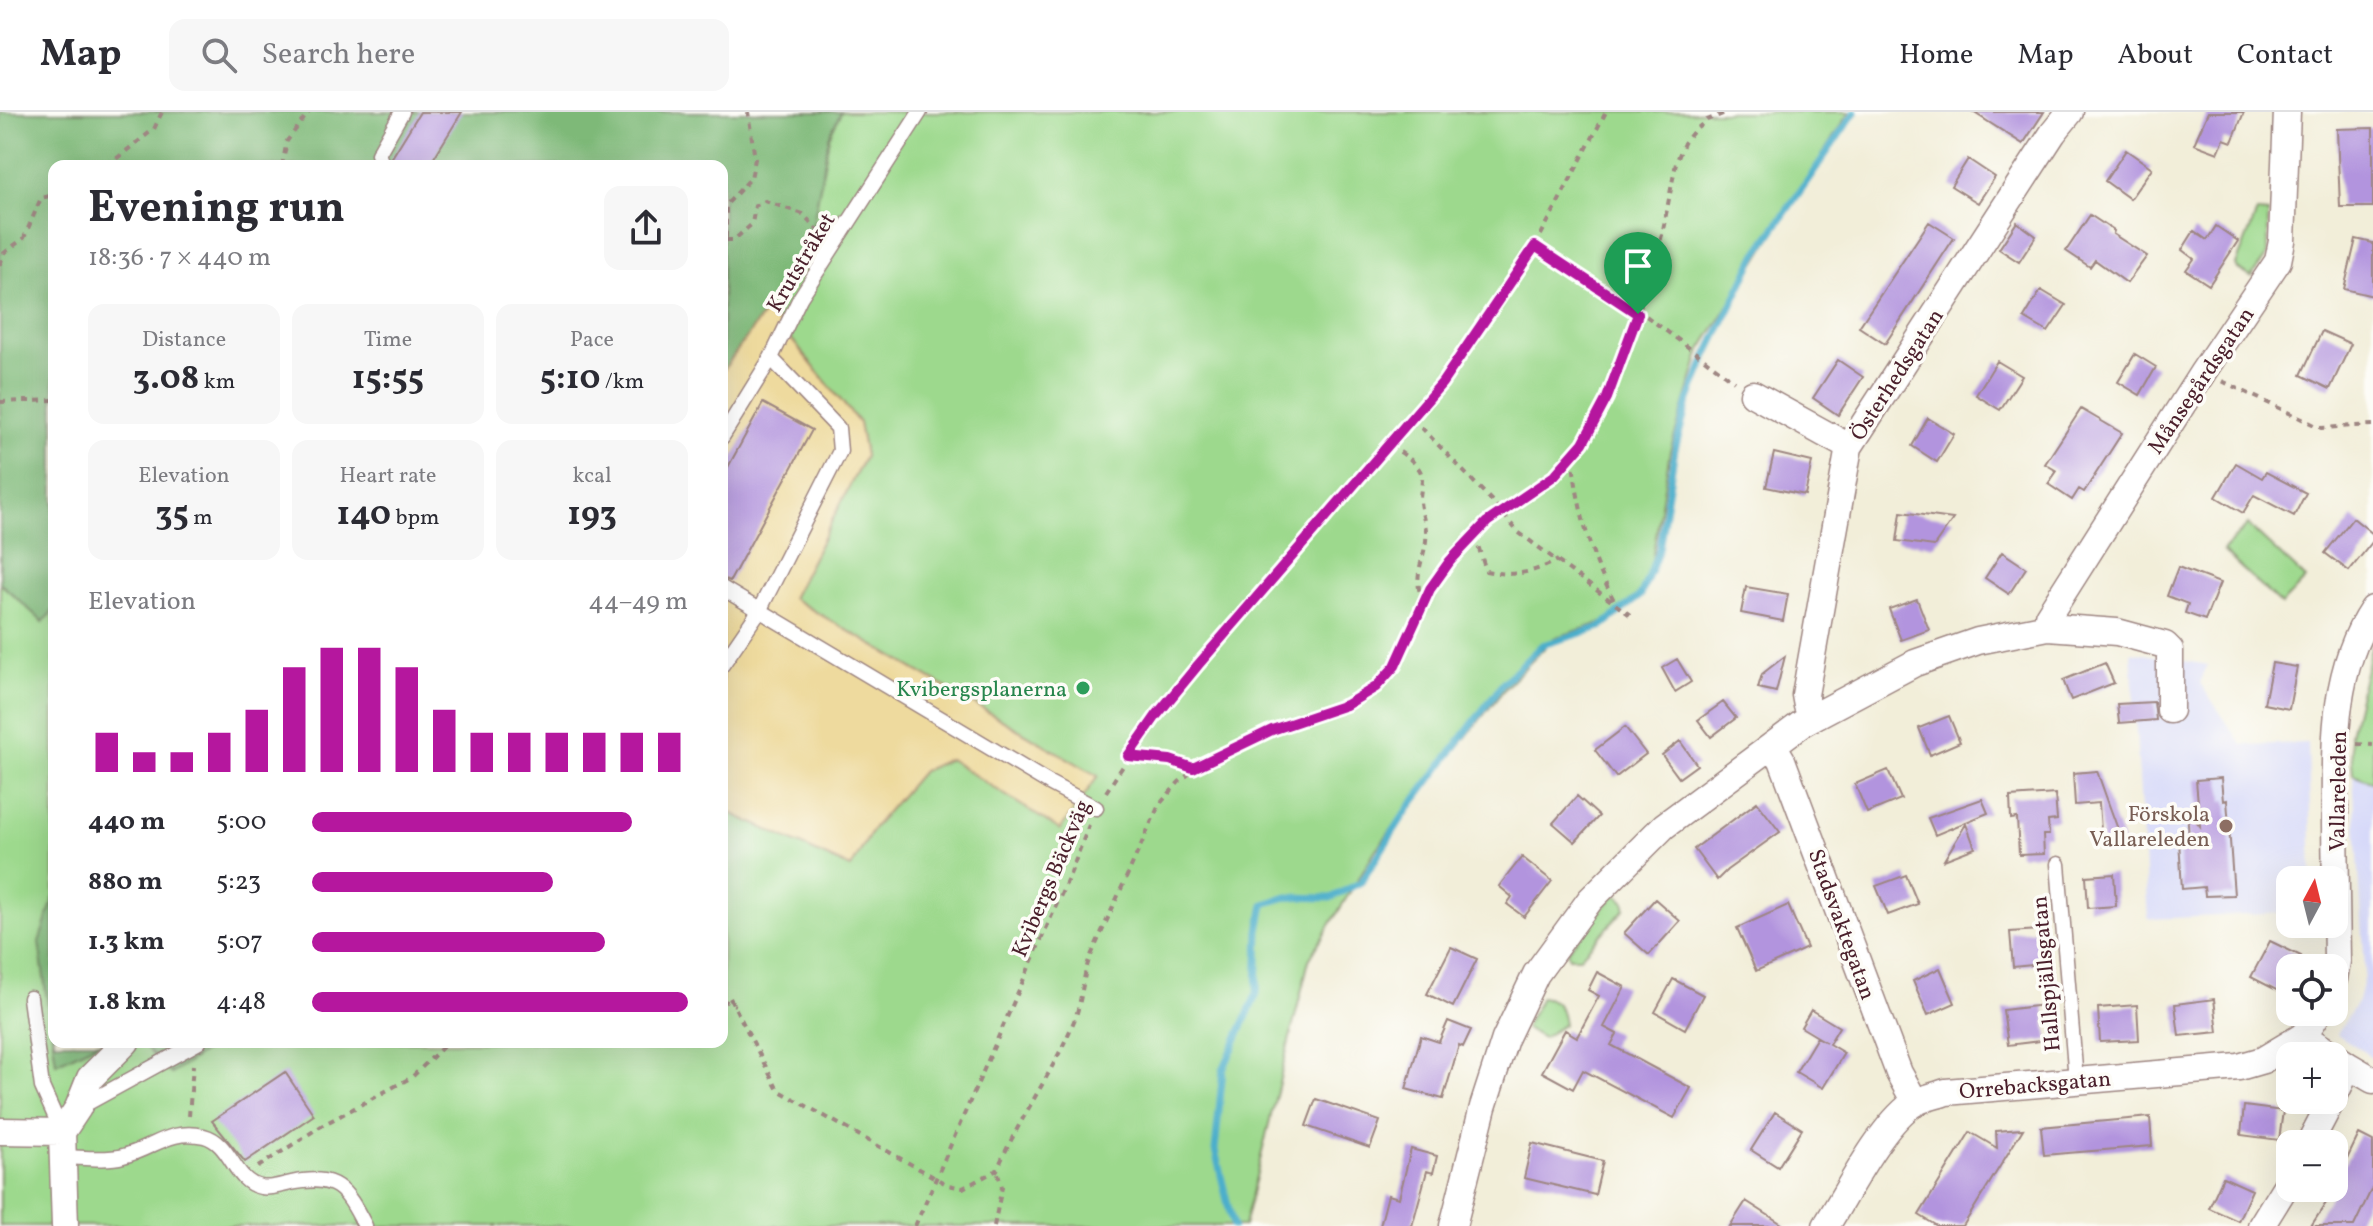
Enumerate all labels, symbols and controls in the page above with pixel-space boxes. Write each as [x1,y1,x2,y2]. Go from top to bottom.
search box [169,19,729,91]
text: Map [40,29,121,82]
icon: search [197,33,241,77]
text: Search here [261,34,415,76]
text: Home [1899,36,1973,75]
text: Map [2017,36,2073,75]
text: About [2117,36,2193,75]
text: Contact [2237,36,2333,75]
text: Evening run [88,179,345,240]
button: share [604,186,688,270]
street label: Krutstråket [760,207,844,319]
pin [1604,232,1672,314]
text: 18:36 · 7 × 440 m [88,240,271,276]
icon: arrive [1616,244,1660,288]
street label: Månsegårdsgatan [2141,302,2263,461]
street label: Österhedsgatan [1844,303,1952,447]
text: Distance [142,325,226,356]
text: Time [364,325,412,356]
text: Pace [570,325,614,356]
text: 3.08 [133,356,199,403]
text: 15:55 [352,356,424,403]
text: 5:10 [540,356,600,403]
text: km [199,367,235,398]
text: /km [600,367,644,398]
text: Elevation [138,461,230,492]
text: Heart rate [339,461,437,492]
text: kcal [572,461,612,492]
text: 35 [155,492,189,539]
text: 140 [336,492,391,539]
text: 193 [567,492,617,539]
text: m [189,503,213,534]
text: bpm [391,503,440,534]
text: Elevation [88,584,196,620]
text: 44–49 m [588,584,688,620]
place label: Kvibergsplanerna [896,675,1067,706]
marker: Kvibergsplanerna [1074,679,1092,697]
street label: Vallareleden [2323,730,2356,852]
street label: Kvibergs Bäckväg [1005,796,1099,962]
place label: Förskola Vallareleden [2089,800,2210,856]
text: 440 m [88,804,165,840]
text: 5:00 [216,804,266,840]
marker: Förskola Vallareleden [2217,817,2235,835]
street label: Stadsvaktegatan [1799,845,1882,1005]
text: 880 m [88,864,163,900]
text: 5:23 [216,864,261,900]
north arrow [2276,866,2348,938]
map controls [2276,866,2348,1202]
street label: Hallspjällsgatan [2025,895,2070,1053]
text: 1.3 km [88,924,165,960]
text: 5:07 [216,924,263,960]
button: locate [2276,954,2348,1026]
text: 1.8 km [88,984,166,1020]
text: 4:48 [216,984,266,1020]
button: + [2276,1042,2348,1114]
street label: Orrebacksgatan [1958,1064,2112,1109]
button: − [2276,1130,2348,1202]

